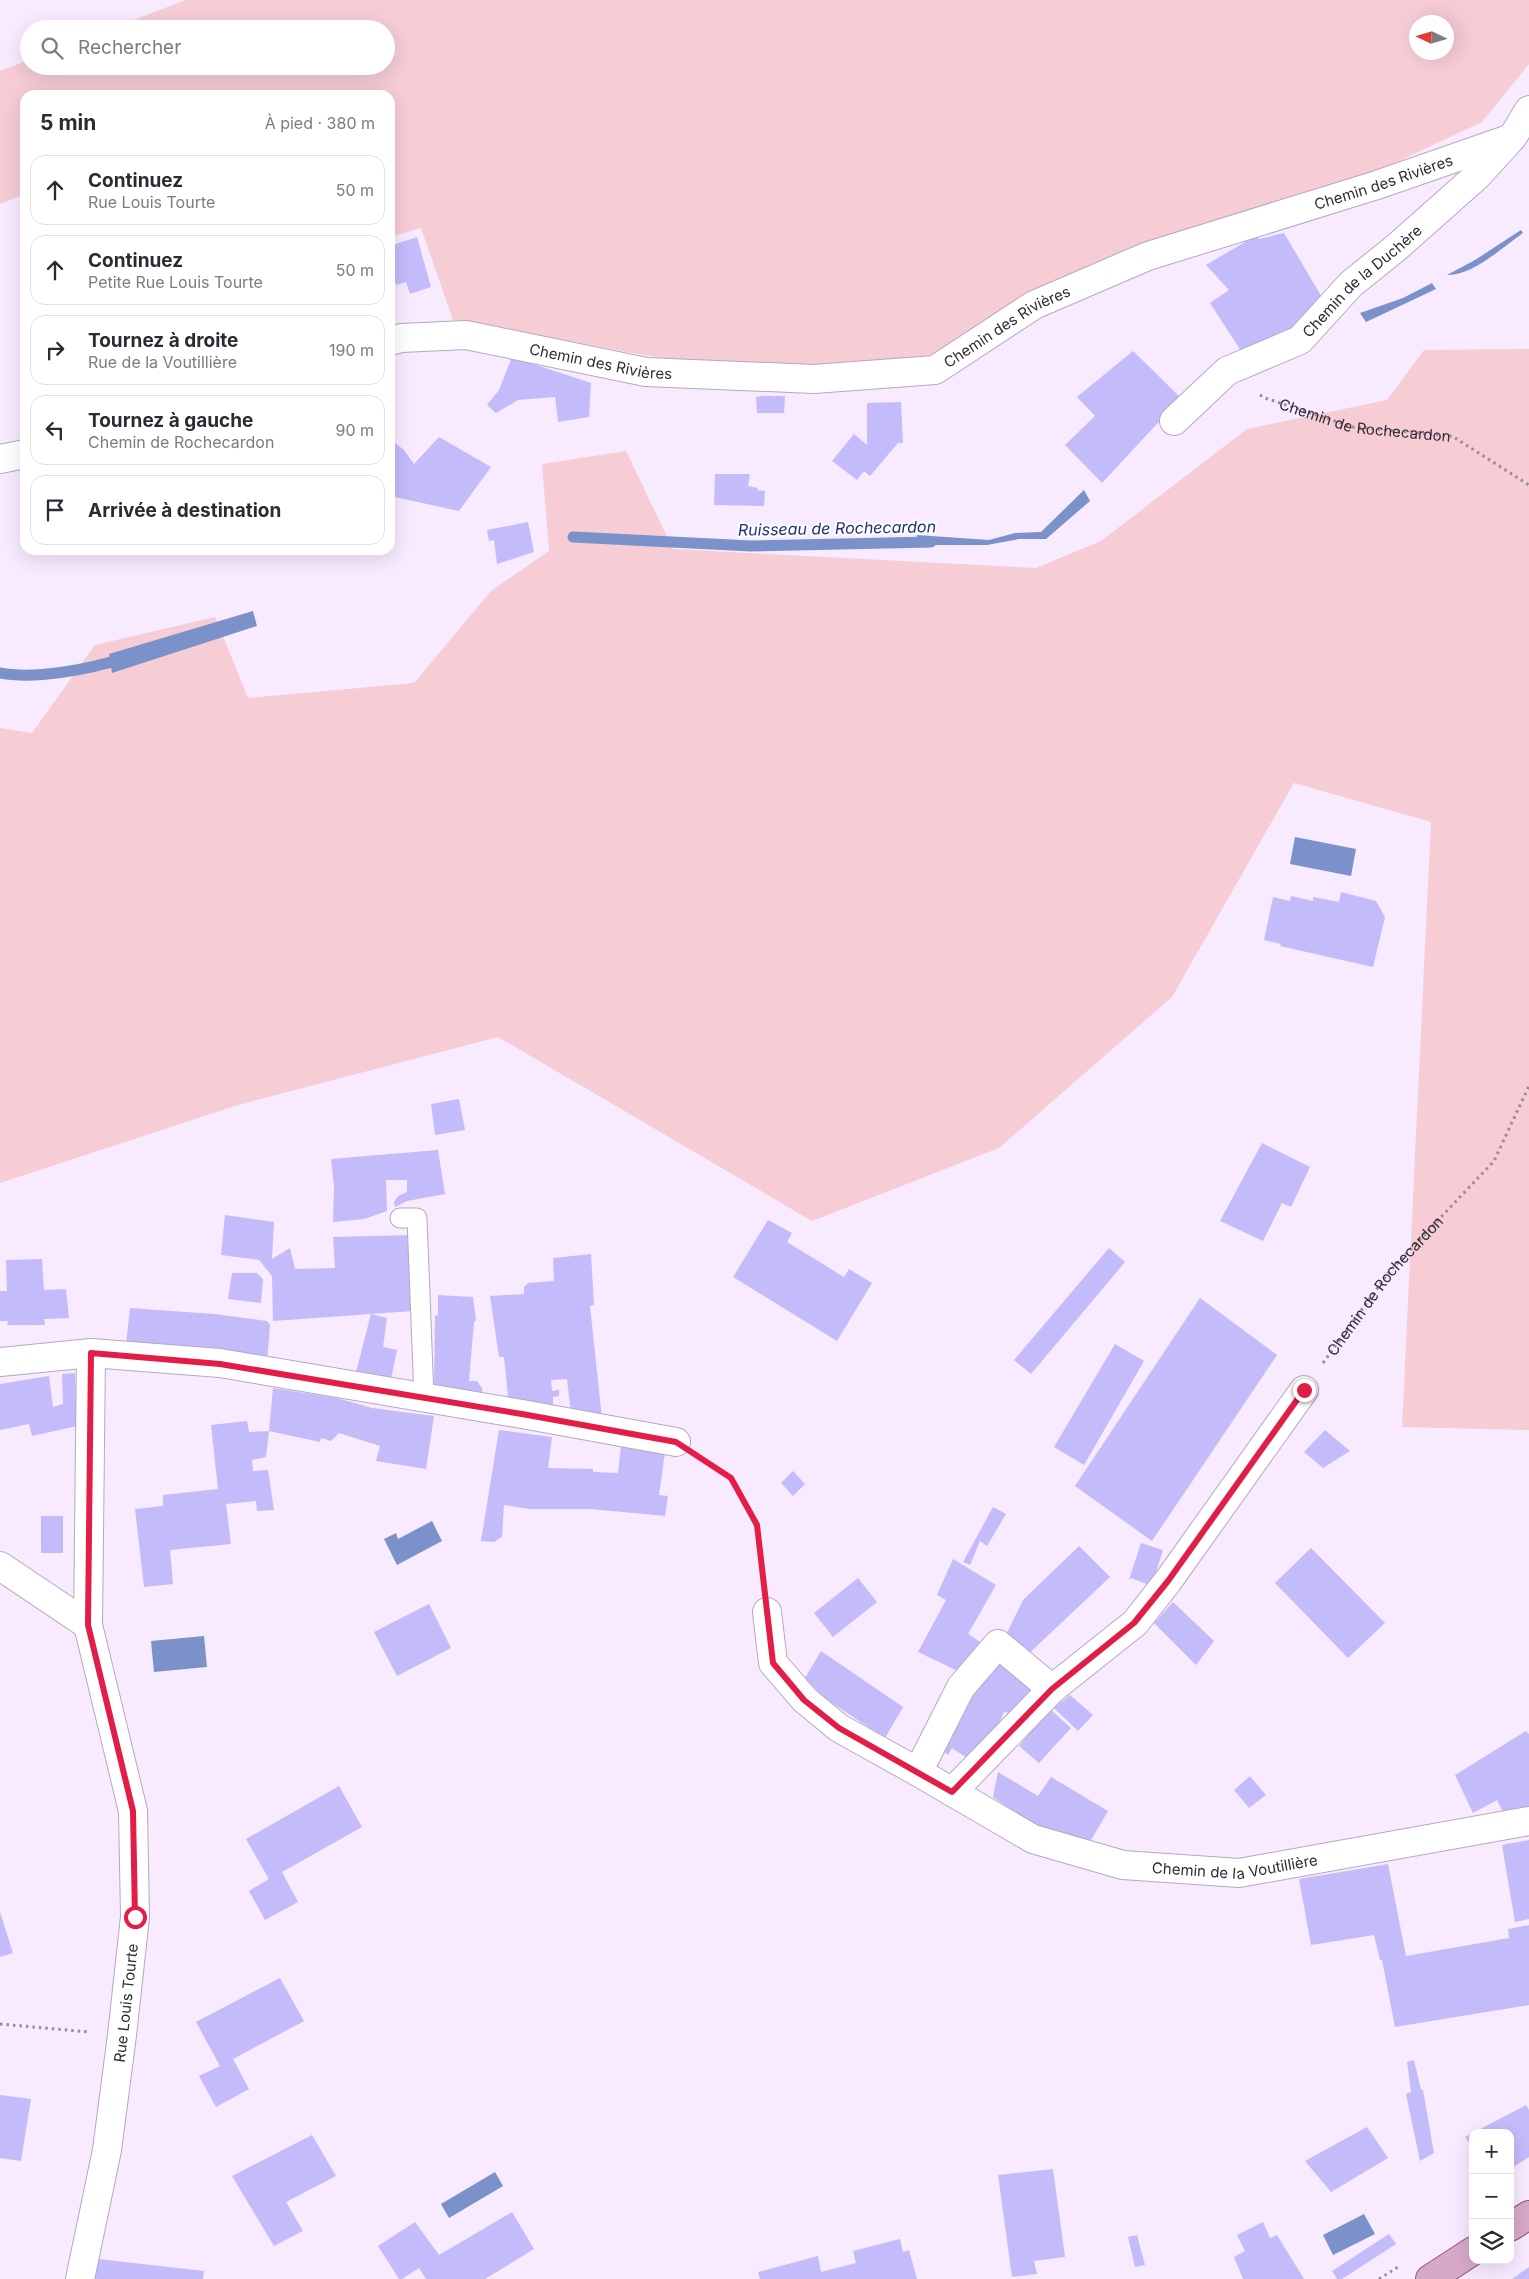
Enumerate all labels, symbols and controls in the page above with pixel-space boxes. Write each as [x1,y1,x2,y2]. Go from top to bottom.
north arrow [1409,15,1454,60]
search box [20,20,395,75]
icon: search [38,34,66,62]
text: Rechercher [78,36,181,59]
text: 5 min [40,110,96,135]
text: À pied · 380 m [265,113,375,133]
street label: Chemin des Rivières [1312,150,1455,213]
text: Continuez [88,169,183,192]
icon: ahead [41,176,69,204]
text: 50 m [336,180,374,200]
text: Rue Louis Tourte [88,192,215,212]
street label: Chemin de la Duchère [1298,220,1425,341]
text: Continuez [88,249,183,272]
icon: ahead [41,256,69,284]
text: 50 m [336,260,374,280]
text: Petite Rue Louis Tourte [88,272,263,292]
street label: Chemin des Rivières [940,281,1073,371]
text: Tournez à droite [88,329,238,352]
icon: right [41,336,69,364]
street label: Chemin des Rivières [528,339,673,383]
text: 190 m [329,340,374,360]
text: Rue de la Voutillière [88,352,237,372]
street label: Chemin de Rochecardon [1277,394,1451,445]
text: Tournez à gauche [88,409,253,432]
icon: left [41,416,69,444]
text: 90 m [335,420,374,440]
text: Chemin de Rochecardon [88,432,274,452]
icon: arrive [41,496,69,524]
text: Arrivée à destination [88,499,281,522]
water label: Ruisseau de Rochecardon [738,516,936,540]
street label: Chemin de Rochecardon [1322,1212,1447,1359]
route end [1293,1379,1316,1402]
street label: Chemin de la Voutillière [1151,1850,1319,1883]
route start [124,1906,147,1929]
street label: Rue Louis Tourte [109,1943,142,2063]
map controls [1469,2129,1514,2264]
button: + [1469,2129,1514,2174]
button: − [1469,2174,1514,2219]
button: layers [1469,2219,1514,2264]

